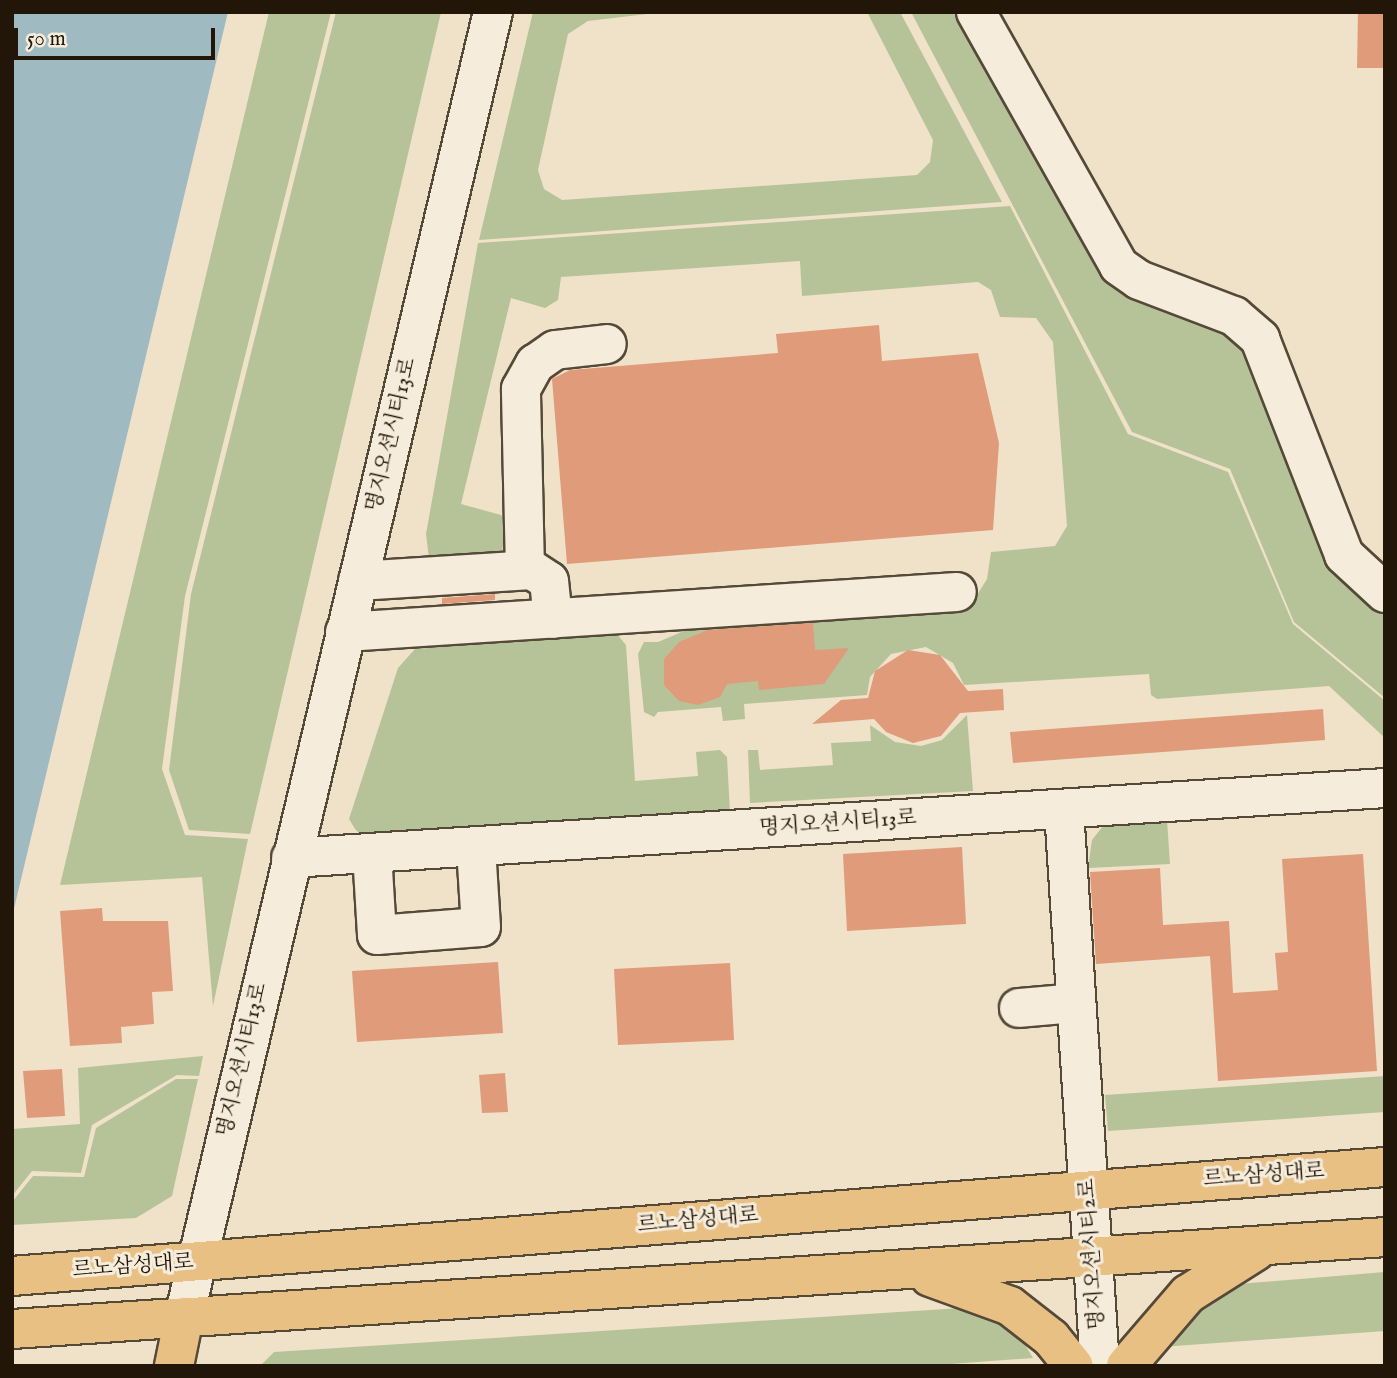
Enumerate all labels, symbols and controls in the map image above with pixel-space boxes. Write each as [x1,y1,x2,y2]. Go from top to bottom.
scale bar [18,14,219,58]
text: 50 m [27,26,66,53]
street label: 명지오션시티13로 [362,355,422,515]
street label: 명지오션시티13로 [758,806,918,842]
street label: 명지오션시티13로 [213,980,273,1140]
street label: 르노삼성대로 [1202,1159,1326,1193]
street label: 명지오션시티2로 [1075,1177,1111,1331]
street label: 르노삼성대로 [636,1203,760,1239]
street label: 르노삼성대로 [71,1250,195,1284]

